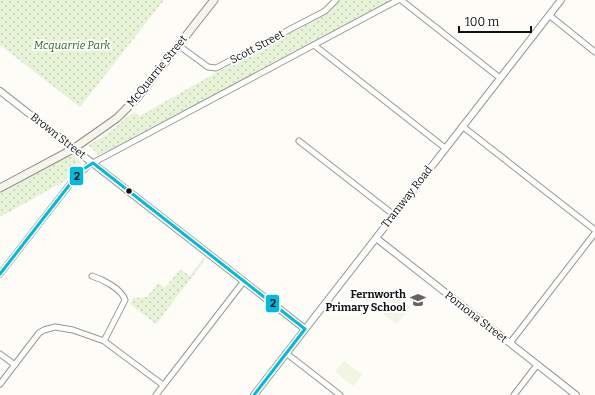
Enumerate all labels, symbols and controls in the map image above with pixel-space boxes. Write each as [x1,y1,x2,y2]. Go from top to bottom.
scale bar [459,8,531,34]
text: 100 m [465,15,500,29]
street label: Scott Street [228,27,286,67]
street label: McQuarrie Street [124,33,190,109]
park label: Mcquarrie Park [34,39,111,52]
street label: Brown Street [28,110,88,162]
street label: Tramway Road [379,163,436,231]
line badge: 2 [69,166,84,186]
text: 2 [74,170,80,183]
unlabelled marker [124,186,134,196]
place label: Fernworth Primary School [325,288,407,314]
street label: Pomona Street [442,289,510,345]
school or university icon: Fernworth Primary School [409,291,427,309]
line badge: 2 [265,294,280,313]
text: 2 [270,297,276,310]

